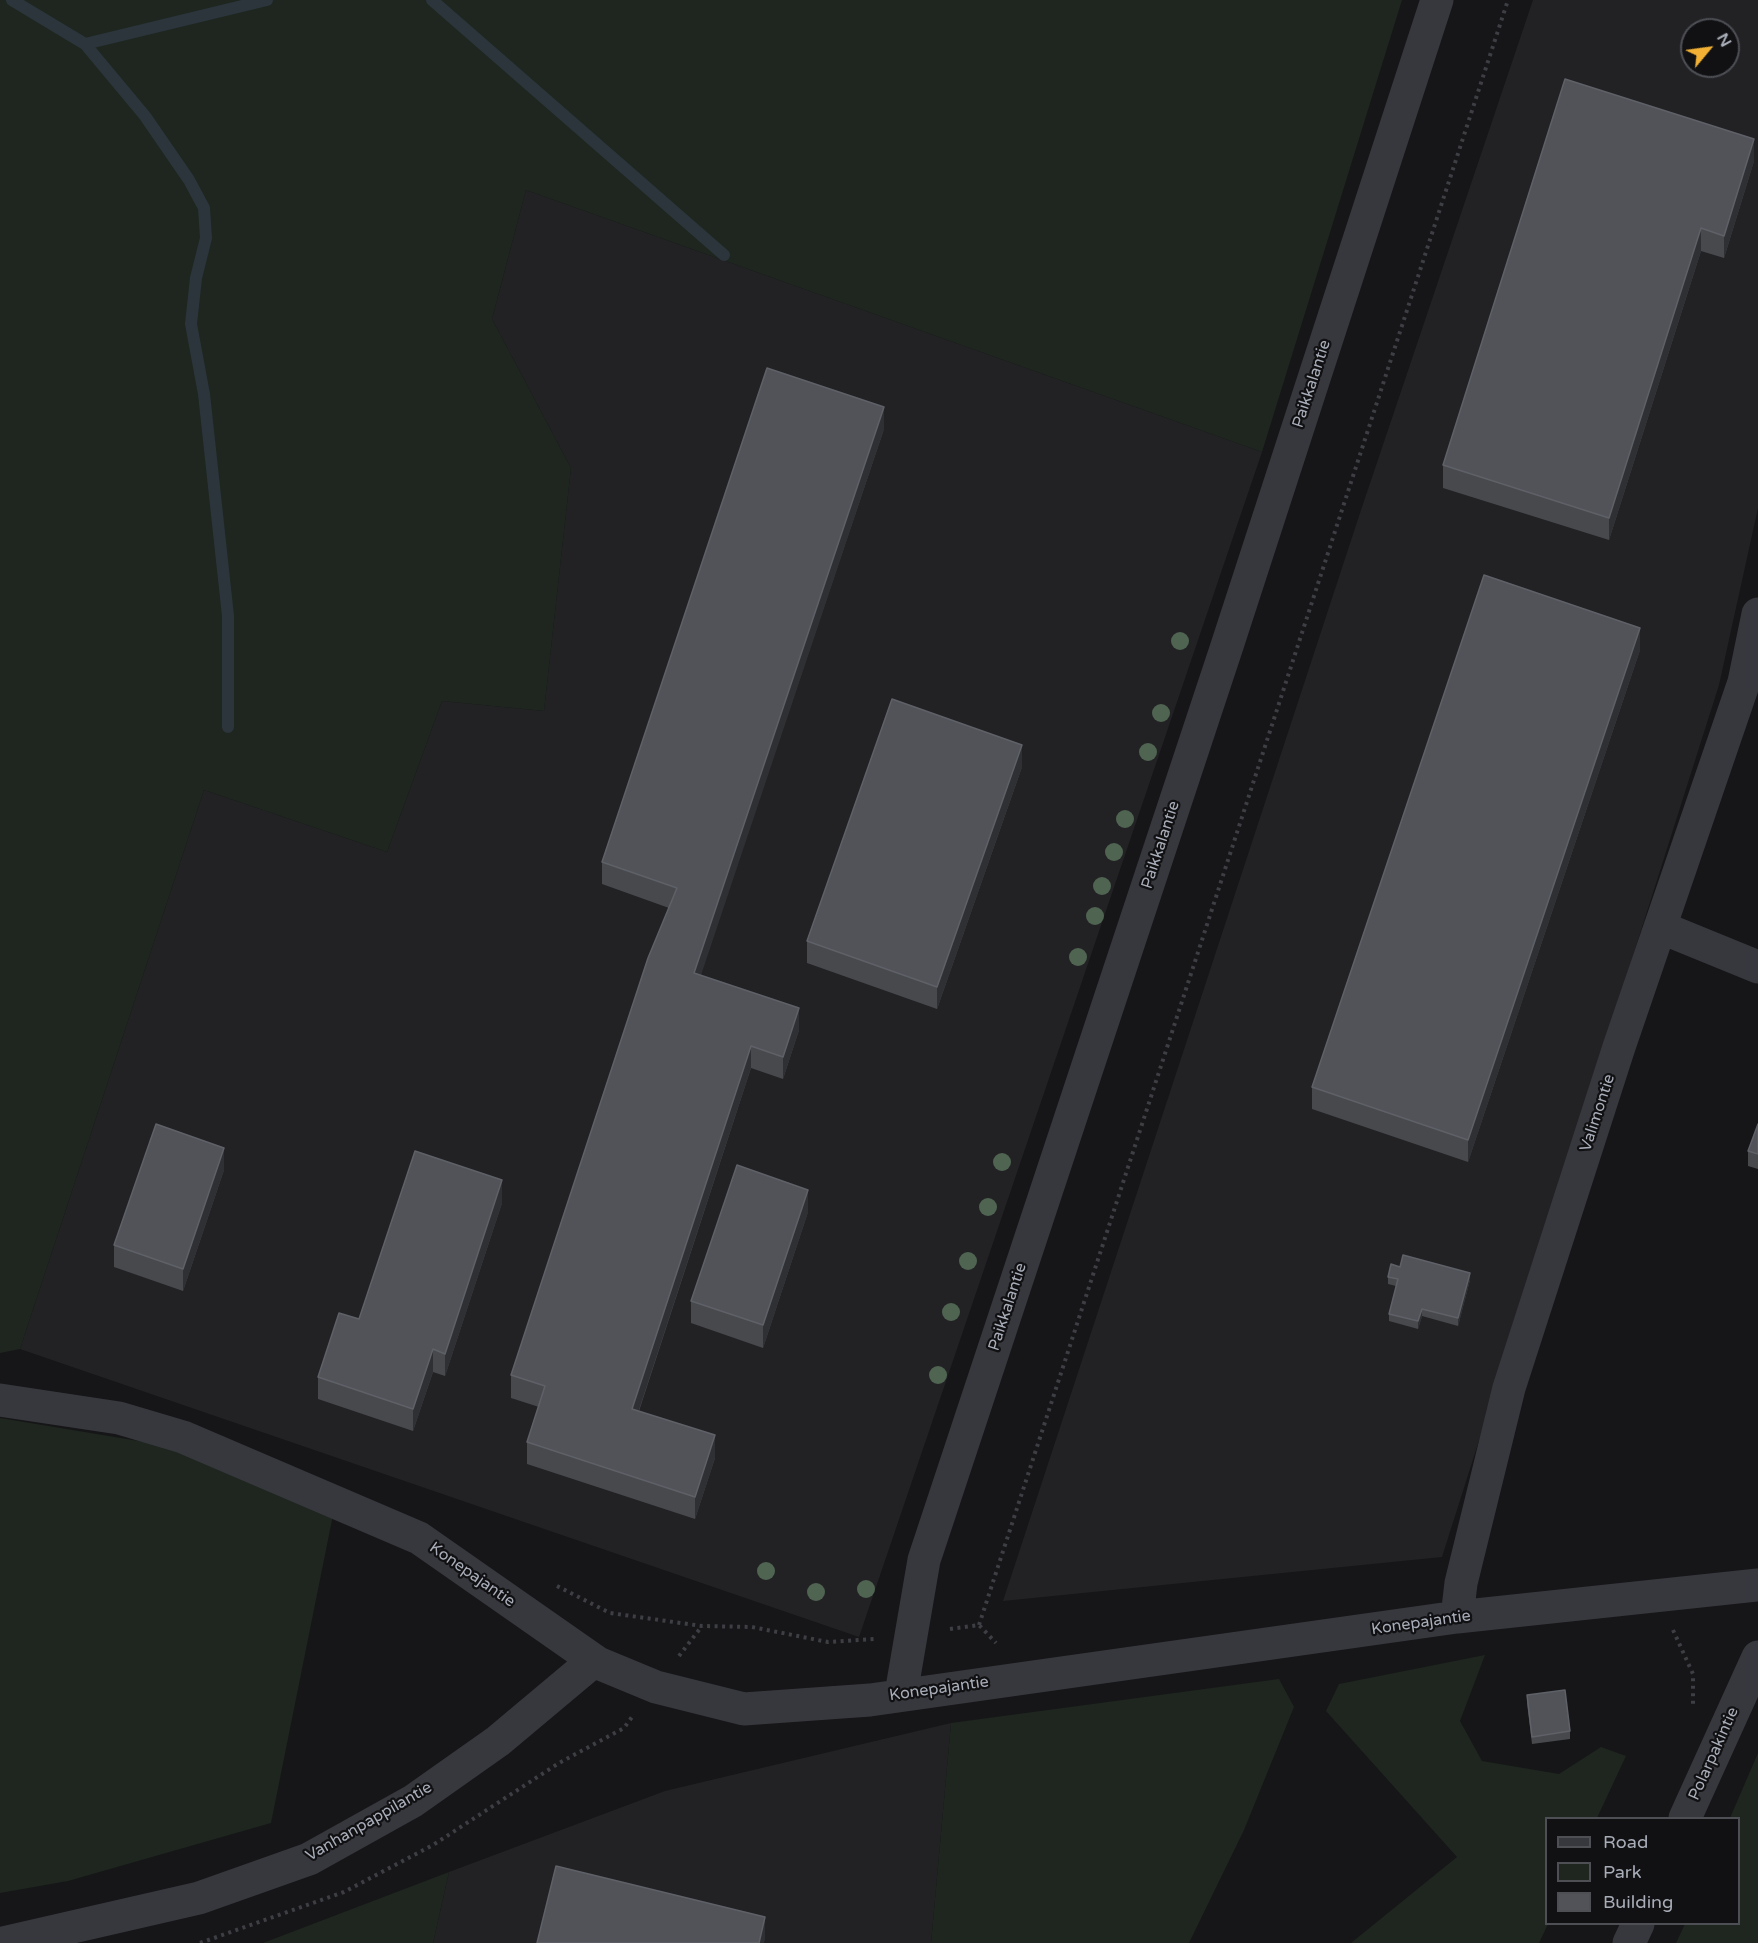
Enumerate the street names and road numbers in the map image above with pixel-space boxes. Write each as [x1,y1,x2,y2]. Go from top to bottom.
street label: Paikkalantie [1289,338,1335,430]
street label: Paikkalantie [1138,799,1184,891]
street label: Valimontie [1576,1072,1620,1154]
street label: Paikkalantie [985,1261,1031,1353]
street label: Konepajantie [425,1538,519,1612]
street label: Konepajantie [1370,1607,1472,1639]
street label: Konepajantie [888,1673,990,1705]
street label: Polarpakintie [1685,1704,1743,1804]
street label: Vanhanpappilantie [303,1778,435,1866]

